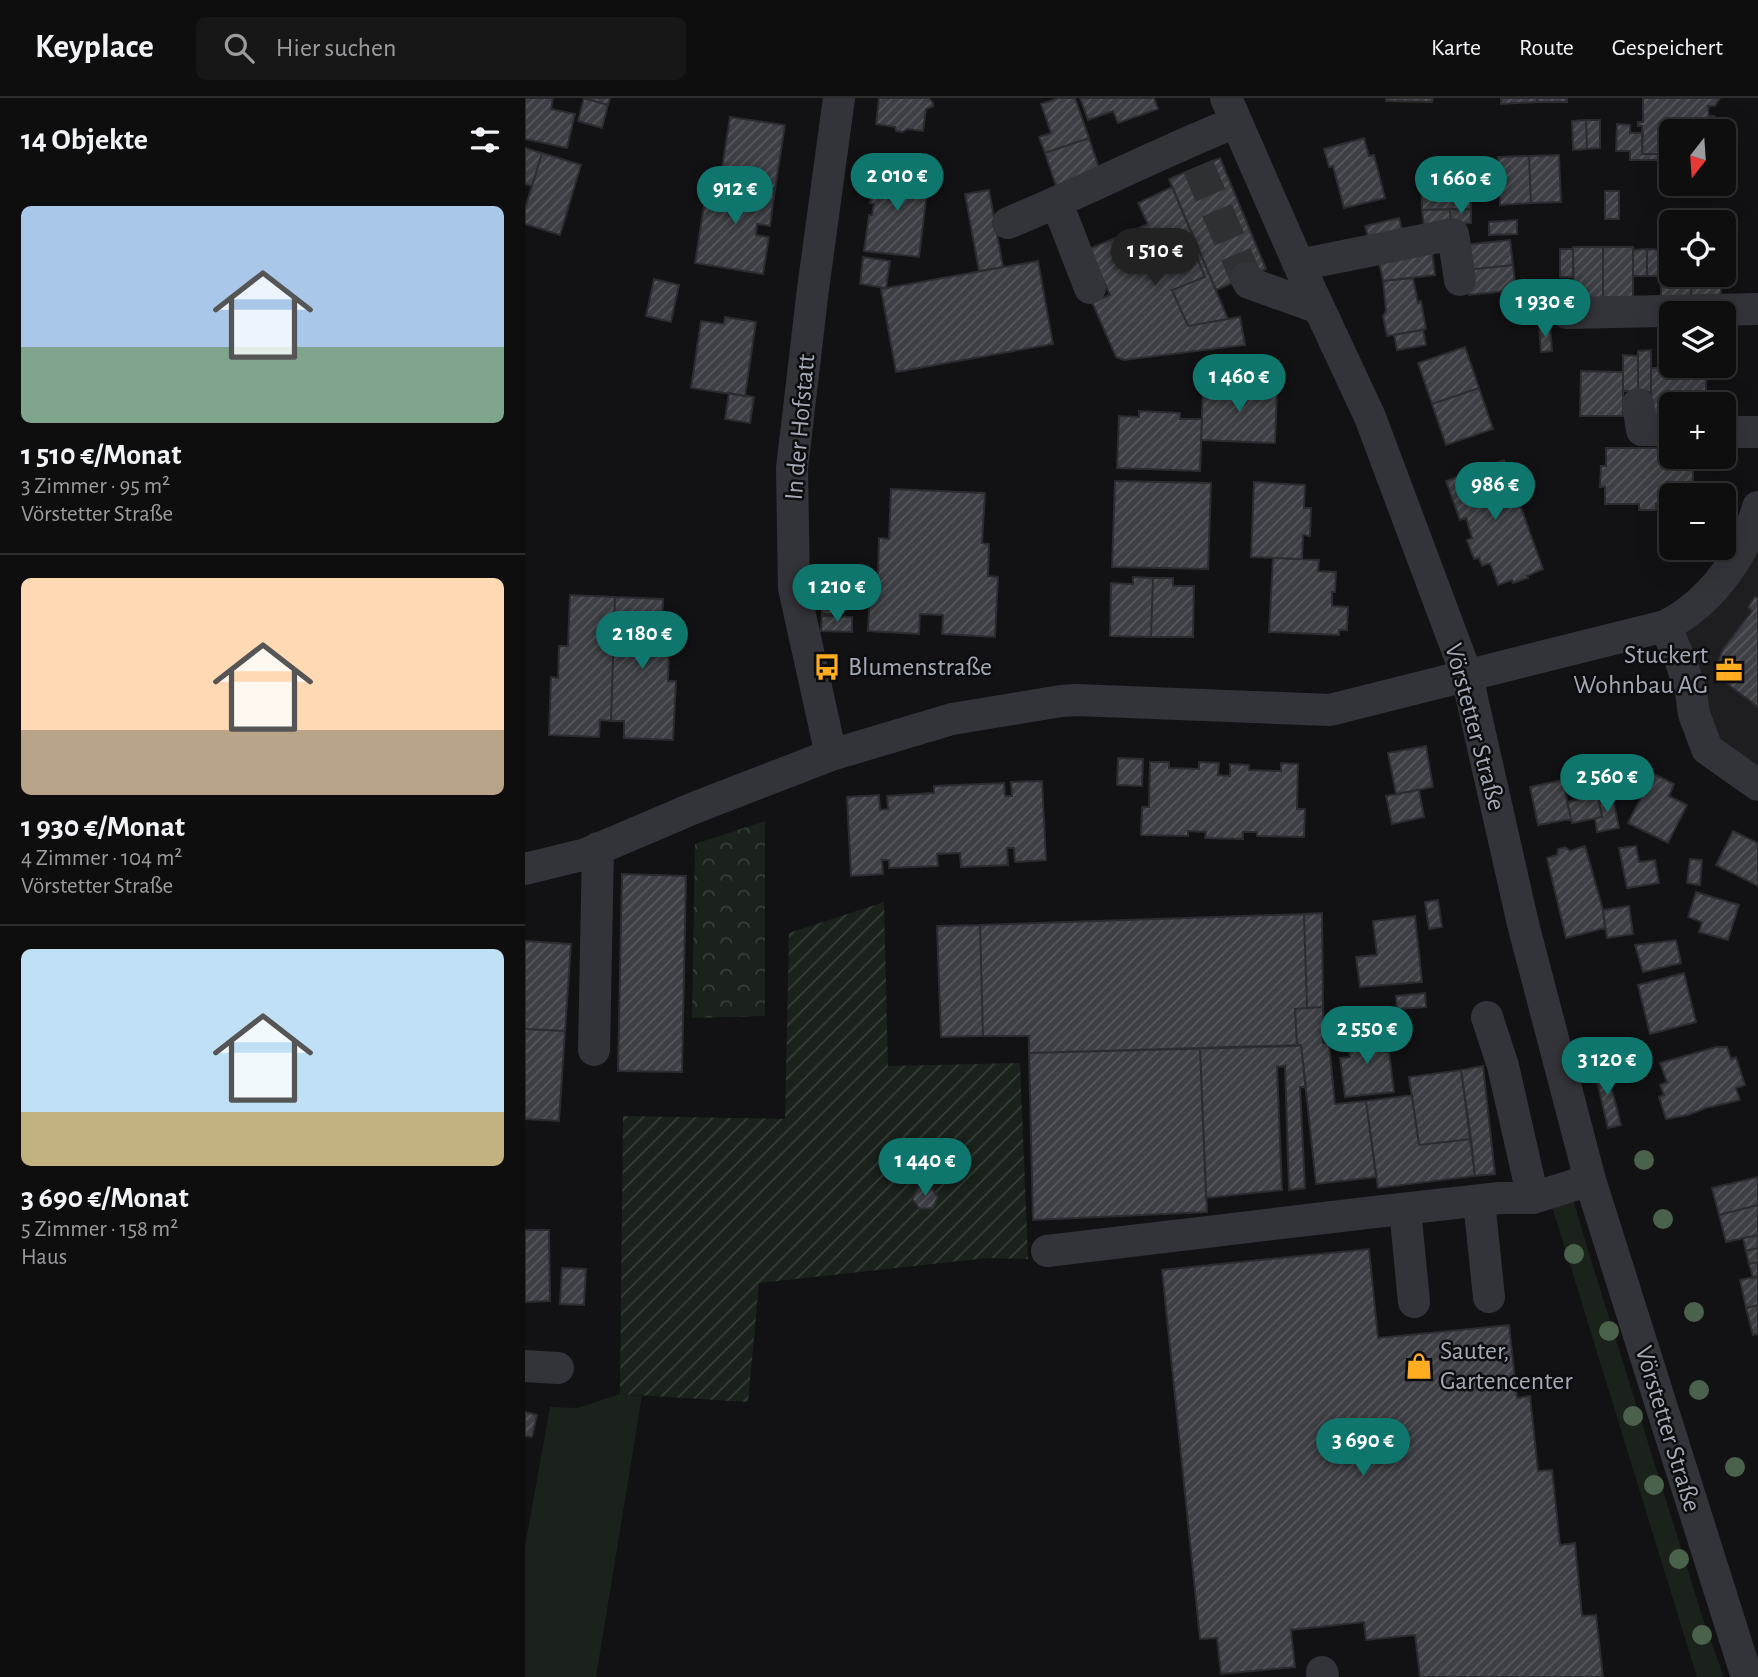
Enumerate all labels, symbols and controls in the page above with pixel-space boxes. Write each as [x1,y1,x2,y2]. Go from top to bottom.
search box [196,17,686,80]
icon: search [220,29,258,67]
text: Keyplace [35,31,154,64]
text: Hier suchen [276,35,396,61]
text: Karte [1431,36,1481,60]
text: Route [1519,36,1574,60]
text: Gespeichert [1612,36,1723,60]
north arrow [1659,119,1736,196]
map controls [1659,119,1736,560]
icon: filters [466,121,504,159]
text: 14 Objekte [21,125,148,155]
pin: 2 010 € [832,153,962,213]
pin: 1 660 € [1396,156,1526,216]
text: 2 010 € [867,164,927,187]
pin: 912 € [686,166,784,226]
text: 1 660 € [1431,167,1491,190]
text: 912 € [713,177,757,200]
button: locate [1659,210,1736,287]
pin: 1 510 € [1090,228,1220,288]
text: 1 510 € [1127,239,1183,262]
icon: home [200,252,326,378]
pin: 1 930 € [1480,280,1610,339]
text: 1 930 € [1516,290,1574,313]
button: layers [1659,301,1736,378]
street label: In der Hofstatt [781,353,819,501]
pin: 1 460 € [1174,354,1304,414]
text: 1 460 € [1209,365,1269,388]
button: + [1659,392,1736,469]
text: 1 510 €/Monat [21,440,181,470]
pin: 986 € [1446,462,1544,522]
text: 986 € [1471,473,1519,496]
text: 3 Zimmer · 95 m² [21,475,170,498]
button: − [1659,483,1736,560]
text: Vörstetter Straße [21,503,173,526]
pin: 1 210 € [772,564,902,624]
text: 1 210 € [808,575,866,598]
pin: 2 180 € [577,612,707,671]
text: 2 180 € [612,622,672,645]
icon: home [200,624,326,750]
street label: Vörstetter Straße [1440,641,1510,813]
place label: Stuckert Wohnbau AG [1573,642,1708,698]
bus stop icon: Blumenstraße [812,652,842,682]
place label: Blumenstraße [848,654,992,680]
office icon: Stuckert Wohnbau AG [1714,655,1744,685]
pin: 2 560 € [1542,754,1672,814]
text: 2 560 € [1576,765,1638,788]
text: 1 930 €/Monat [21,812,185,842]
text: 4 Zimmer · 104 m² [21,847,182,870]
text: Vörstetter Straße [21,875,173,898]
icon: home [200,995,326,1121]
pin: 2 550 € [1302,1006,1432,1066]
text: 2 550 € [1337,1017,1397,1040]
pin: 3 120 € [1542,1038,1672,1097]
text: 3 120 € [1578,1048,1636,1071]
pin: 1 440 € [860,1138,990,1198]
text: 1 440 € [894,1149,956,1172]
text: 3 690 €/Monat [21,1183,189,1213]
text: 5 Zimmer · 158 m² [21,1218,178,1241]
text: Haus [21,1246,67,1269]
place label: Sauter, Gartencenter [1440,1338,1573,1394]
street label: Vörstetter Straße [1630,1343,1706,1515]
shop icon: Sauter, Gartencenter [1404,1351,1434,1381]
pin: 3 690 € [1298,1418,1428,1478]
text: 3 690 € [1332,1429,1394,1452]

